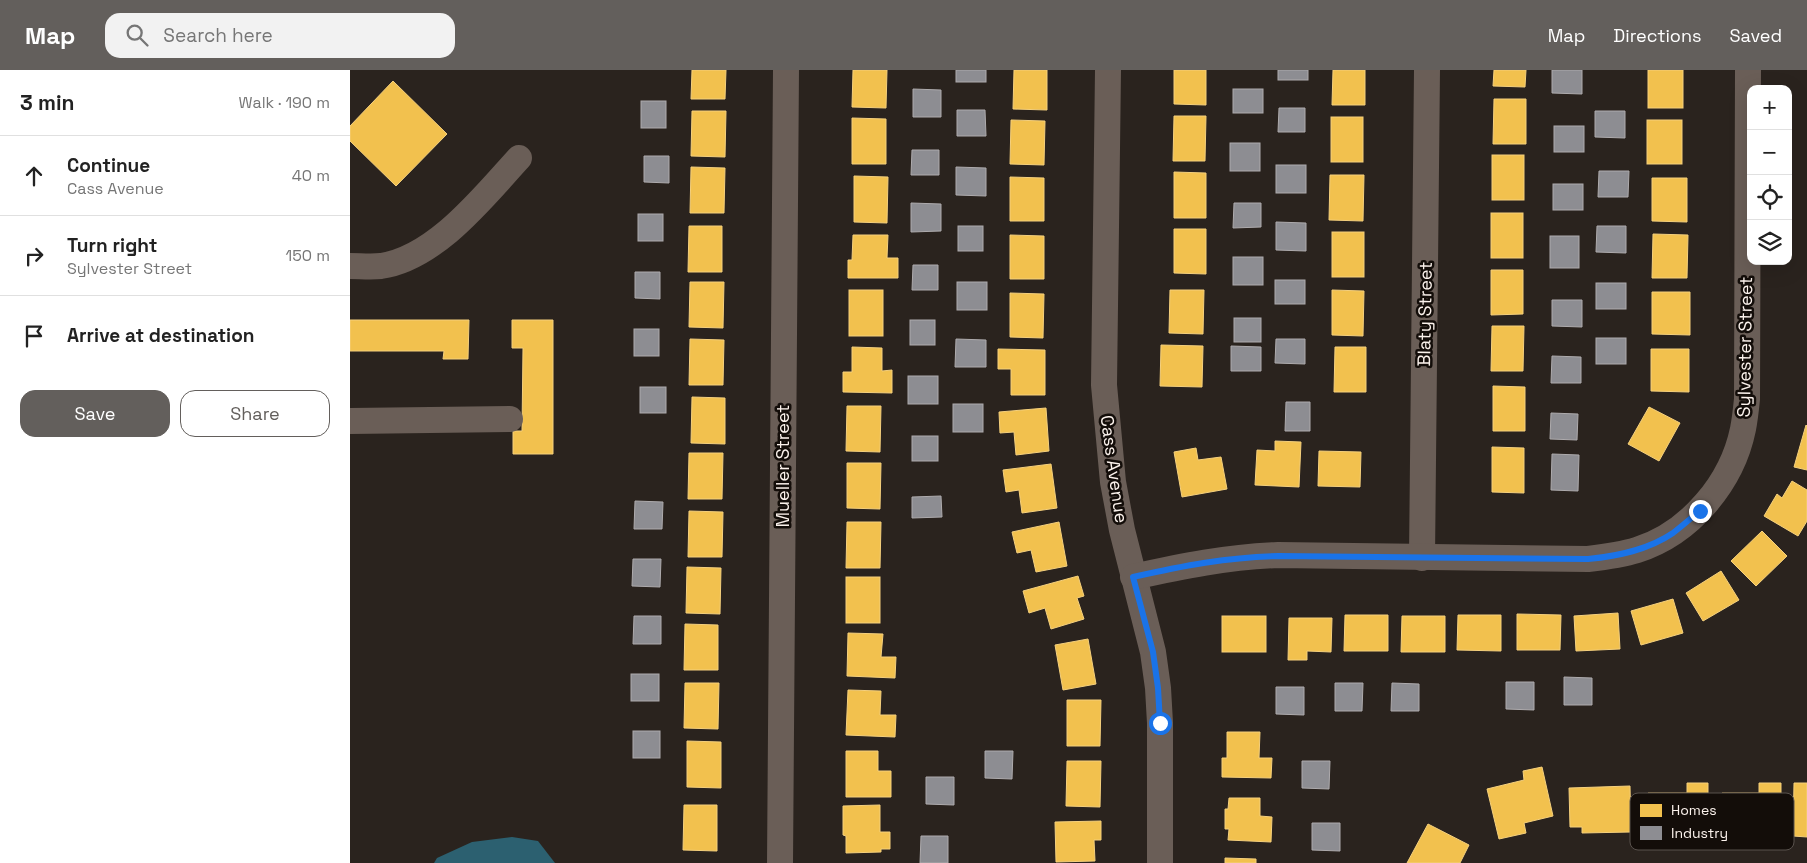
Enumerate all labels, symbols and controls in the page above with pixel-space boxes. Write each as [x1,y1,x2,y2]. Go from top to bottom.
search box [105,13,455,58]
text: Map [25,20,75,51]
icon: search [123,21,151,49]
text: Search here [163,23,273,48]
text: Map [1548,24,1585,47]
text: Directions [1613,24,1702,47]
text: Saved [1730,24,1782,47]
map controls [1747,85,1792,265]
button: + [1747,85,1792,130]
text: 3 min [20,89,75,116]
text: Walk · 190 m [239,92,330,113]
button: − [1747,130,1792,175]
text: Continue [67,153,150,178]
icon: ahead [20,162,48,190]
text: 40 m [292,165,330,186]
button: locate [1747,175,1792,220]
text: Cass Avenue [67,178,164,199]
button: layers [1747,220,1792,265]
text: Turn right [67,233,157,258]
icon: right [20,242,48,270]
text: 150 m [286,245,330,266]
text: Sylvester Street [67,258,192,279]
street label: Blaty Street [1412,261,1437,367]
street label: Sylvester Street [1732,276,1757,418]
icon: arrive [20,322,48,350]
text: Arrive at destination [67,323,255,348]
button: Save [20,390,170,437]
button: Share [180,390,330,437]
street label: Mueller Street [771,404,794,528]
street label: Cass Avenue [1096,413,1133,524]
route end [1689,500,1712,523]
route start [1149,712,1172,735]
legend [1630,793,1794,850]
text: Homes [1671,801,1717,819]
text: Industry [1671,824,1728,842]

